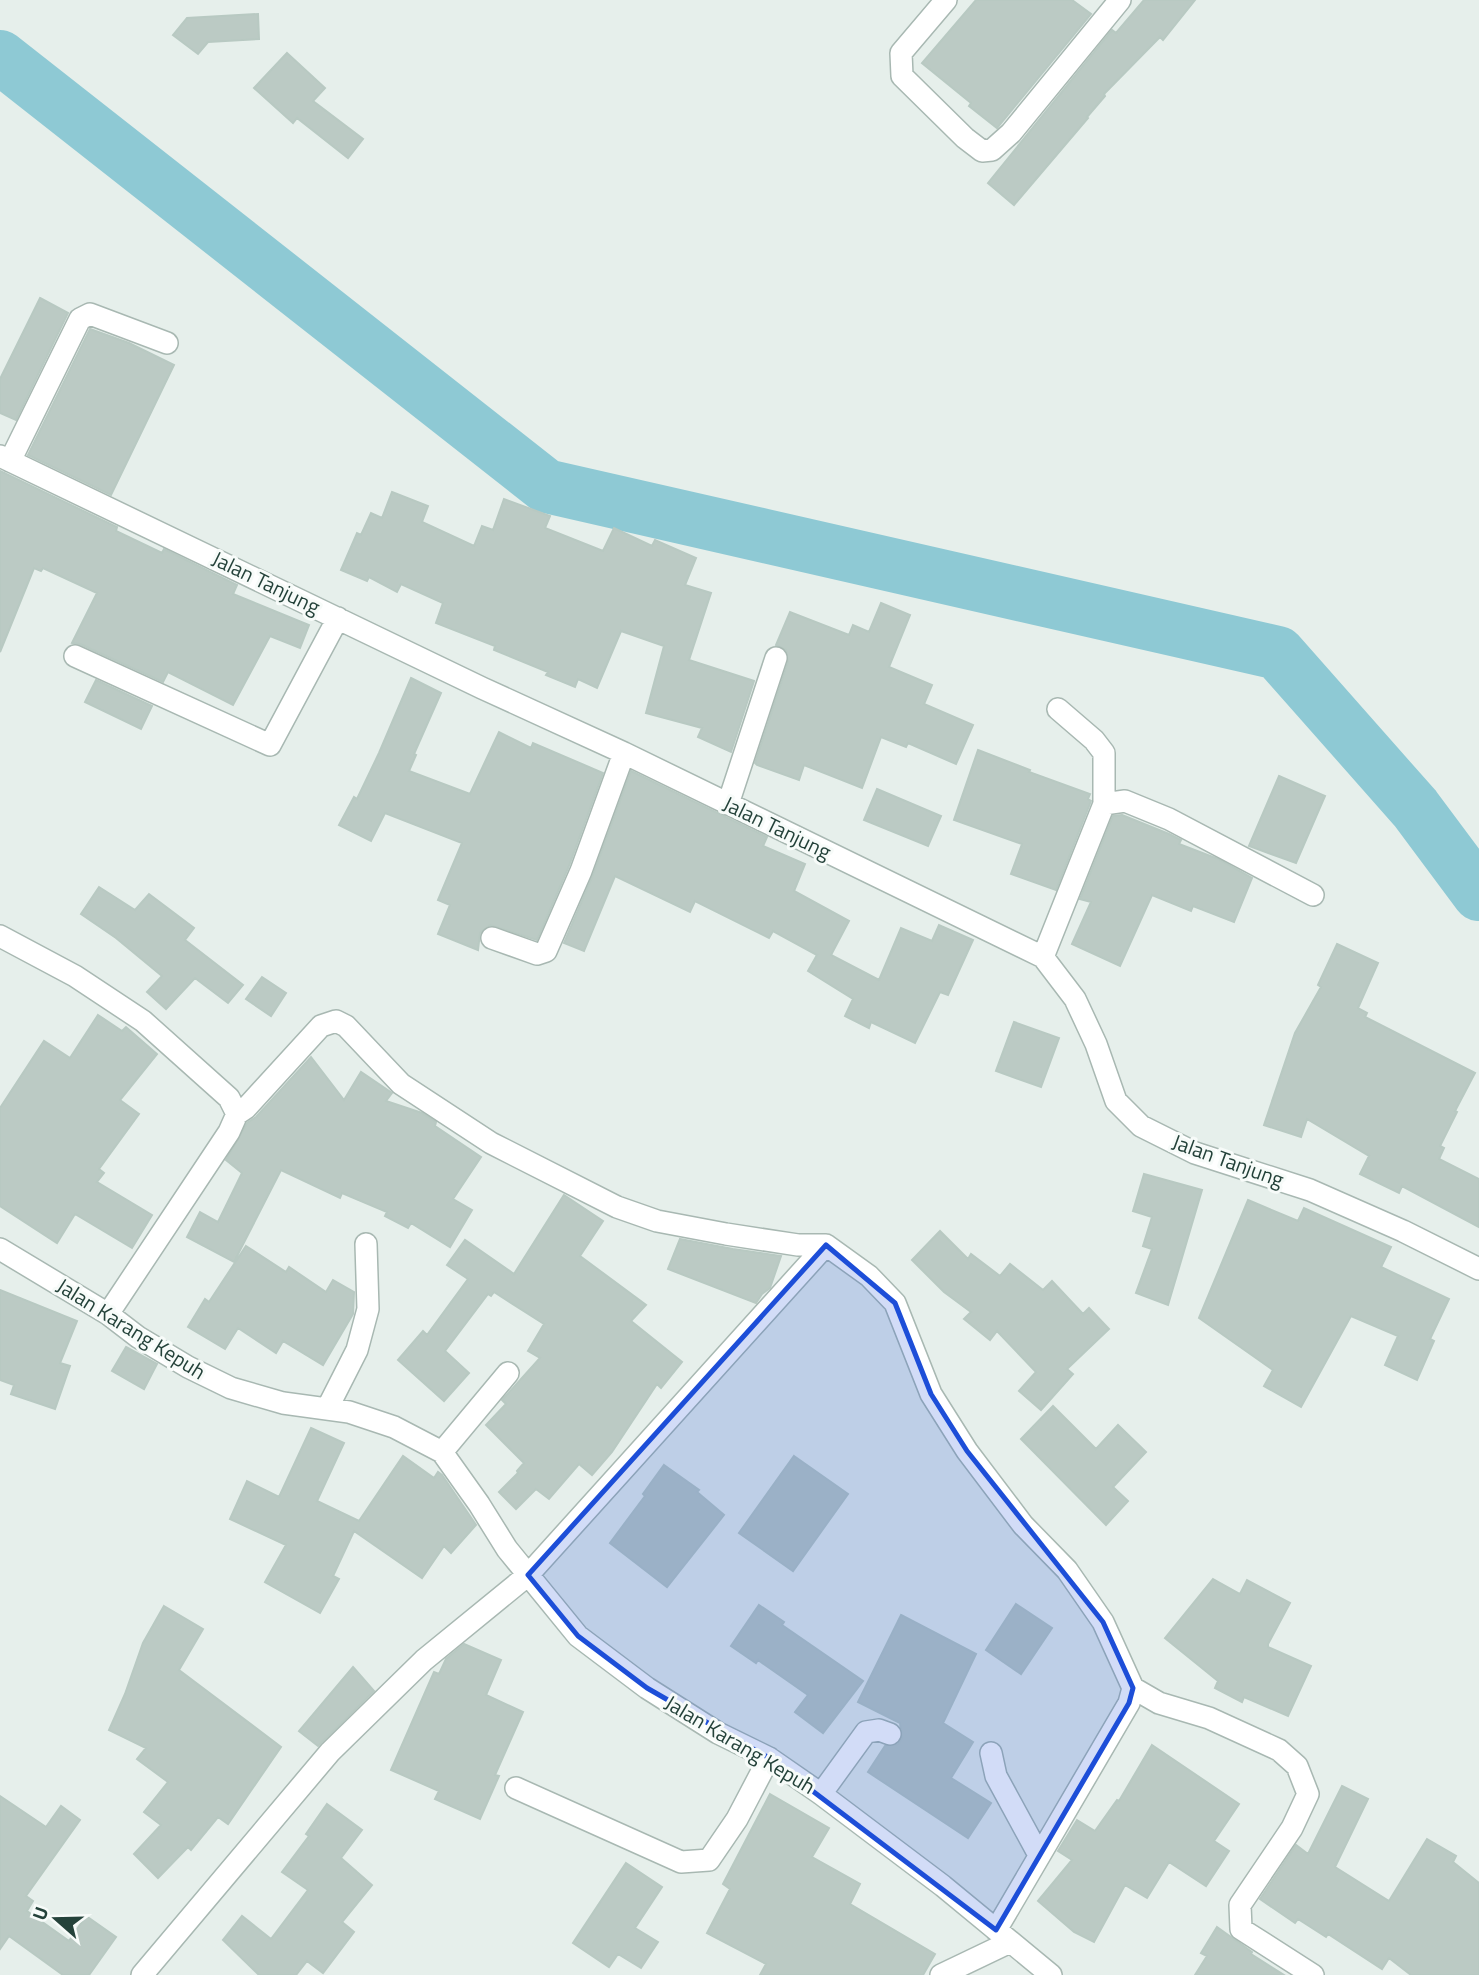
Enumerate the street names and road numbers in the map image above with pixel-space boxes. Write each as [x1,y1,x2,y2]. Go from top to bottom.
street label: Jalan Tanjung [207,542,326,622]
street label: Jalan Tanjung [718,787,837,867]
street label: Jalan Tanjung [1168,1125,1289,1195]
street label: Jalan Karang Kepuh [51,1269,212,1387]
street label: Jalan Karang Kepuh [659,1687,822,1802]

